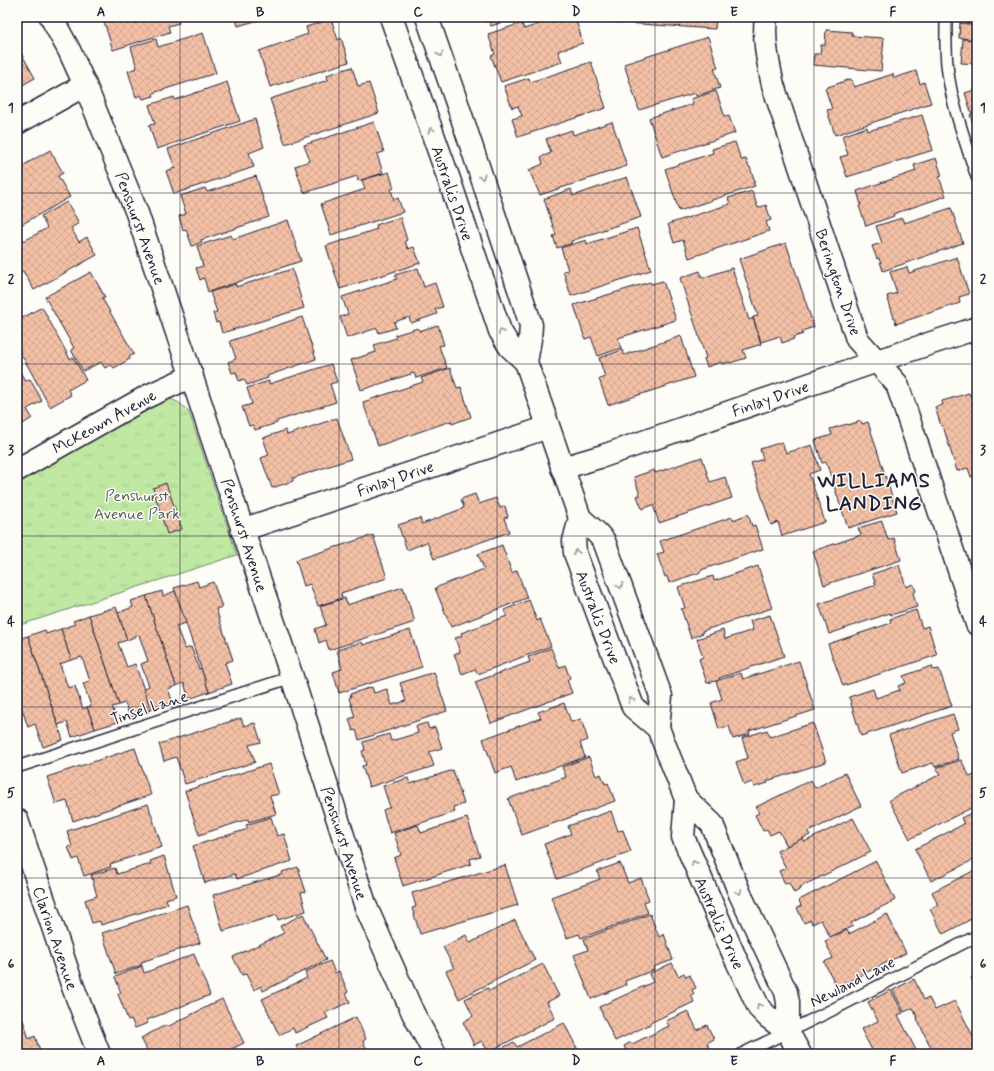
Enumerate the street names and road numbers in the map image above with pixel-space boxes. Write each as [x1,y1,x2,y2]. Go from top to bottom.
street label: Australis Drive [426,143,478,244]
street label: Penshurst Avenue [110,169,170,288]
street label: Berington Drive [810,226,866,339]
street label: Finlay Drive [729,376,812,422]
street label: McKeown Avenue [49,385,161,460]
street label: Finlay Drive [354,456,437,502]
street label: Penshurst Avenue [215,476,272,595]
street label: Australis Drive [570,568,625,667]
street label: Tinsel Lane [108,686,191,731]
street label: Penshurst Avenue [315,784,372,903]
street label: Australis Drive [689,874,748,973]
street label: Clarion Avenue [27,884,82,993]
street label: Newland Lane [806,952,899,1013]

